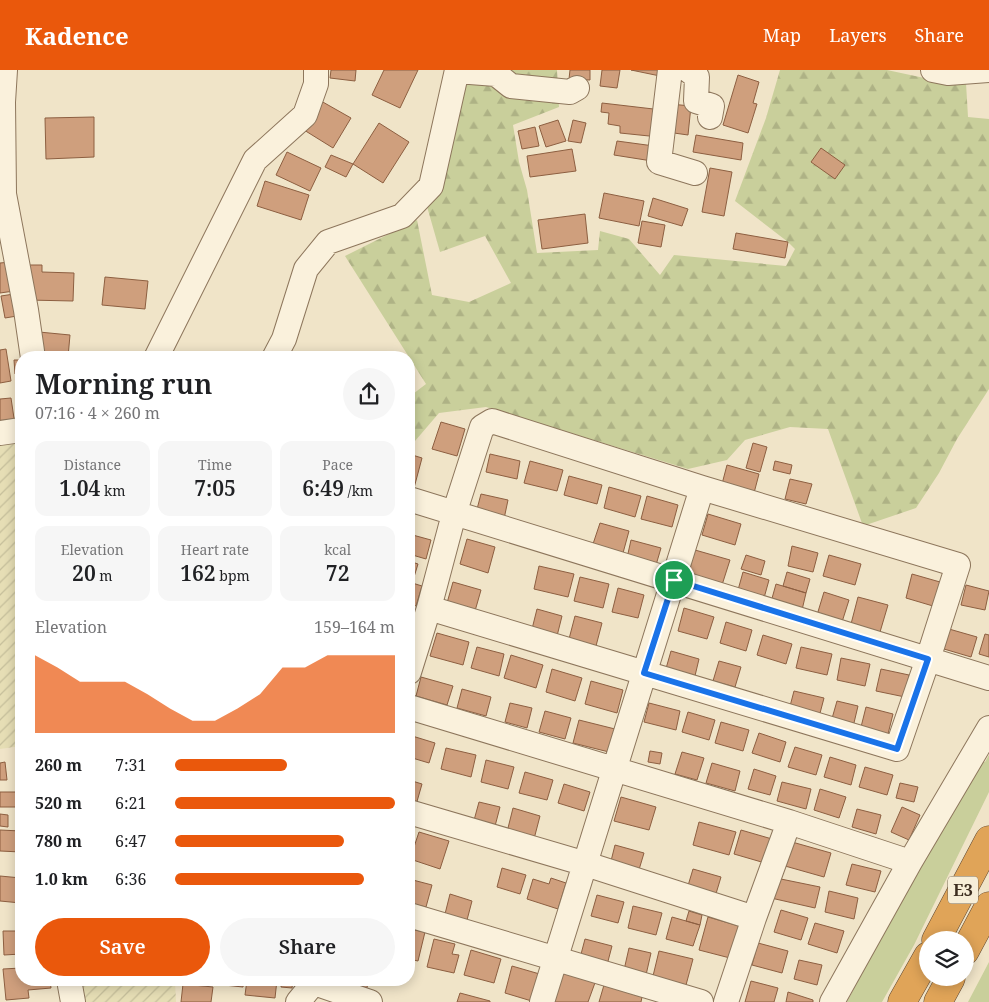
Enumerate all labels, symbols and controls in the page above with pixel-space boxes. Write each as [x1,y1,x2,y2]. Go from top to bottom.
text: Kadence [25,19,129,52]
text: Map [763,23,801,47]
text: Layers [829,23,887,47]
text: Share [915,23,964,47]
text: Morning run [35,364,212,402]
button: share [343,368,395,420]
text: 07:16 · 4 × 260 m [35,402,160,424]
text: Distance [64,455,121,474]
text: Time [198,455,232,474]
text: Pace [322,455,353,474]
text: 1.04 [59,474,100,502]
text: 7:05 [194,474,236,502]
text: 6:49 [302,474,344,502]
text: km [100,481,126,500]
text: /km [344,481,373,500]
text: Elevation [61,540,124,559]
text: Heart rate [181,540,249,559]
text: kcal [324,540,351,559]
text: 20 [72,559,96,587]
text: 162 [180,559,216,587]
text: 72 [326,559,349,587]
pin [653,559,695,601]
text: m [96,566,113,585]
text: bpm [216,566,250,585]
icon: arrive [660,566,688,594]
text: Elevation [35,616,107,638]
text: 159–164 m [314,616,395,638]
text: 260 m [35,754,82,776]
text: 7:31 [115,754,146,776]
text: 520 m [35,792,82,814]
text: 6:21 [115,792,146,814]
text: 780 m [35,830,82,852]
text: 6:47 [115,830,146,852]
text: 1.0 km [35,868,88,890]
text: 6:36 [115,868,146,890]
road number: E3 [948,876,978,904]
button: Save [35,918,210,976]
button: Share [220,918,395,976]
map controls [919,931,974,986]
button: layers [919,931,974,986]

